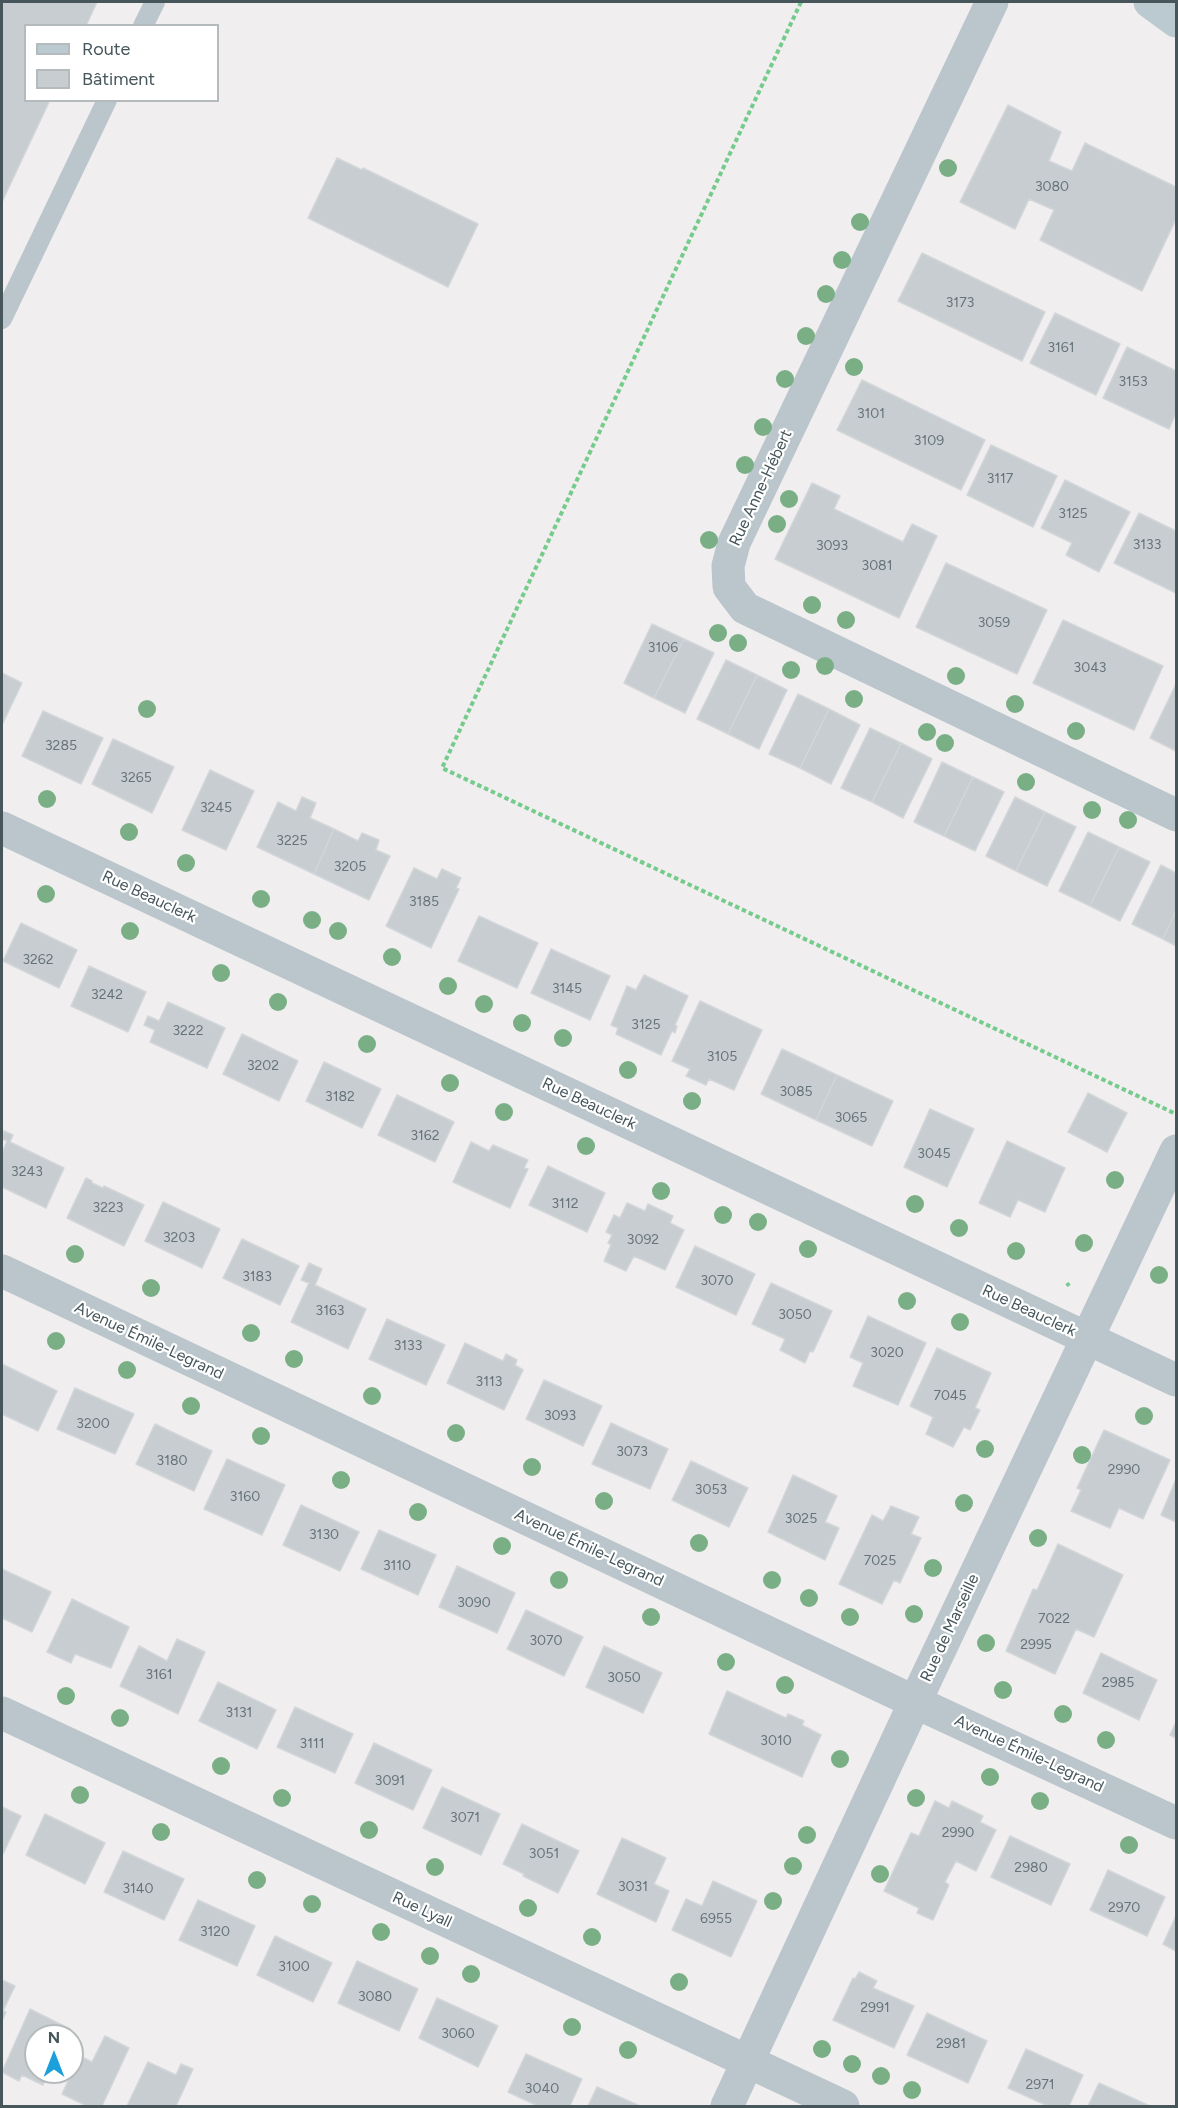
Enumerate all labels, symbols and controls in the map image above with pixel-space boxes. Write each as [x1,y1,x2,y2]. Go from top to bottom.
legend [24,24,219,102]
text: Route [82,38,130,60]
text: Bâtiment [82,68,155,90]
house number: 3080 [1035,179,1069,195]
house number: 3173 [946,295,974,311]
house number: 3161 [1047,340,1075,356]
house number: 3153 [1118,374,1148,390]
house number: 3101 [857,406,885,422]
street label: Rue Anne-Hébert [726,427,796,549]
house number: 3109 [914,433,944,449]
house number: 3117 [987,471,1013,487]
house number: 3125 [1058,506,1088,522]
house number: 3133 [1133,537,1161,553]
house number: 3093 [816,538,848,554]
house number: 3081 [862,558,892,574]
house number: 3059 [978,615,1010,631]
house number: 3106 [648,640,678,656]
house number: 3043 [1074,660,1106,676]
house number: 3285 [45,738,77,754]
house number: 3265 [120,770,152,786]
house number: 3245 [200,800,232,816]
house number: 3225 [276,833,308,849]
house number: 3205 [334,859,366,875]
street label: Rue Beauclerk [99,867,199,927]
house number: 3185 [409,894,439,910]
house number: 3262 [22,952,54,968]
house number: 3145 [552,981,582,997]
house number: 3242 [91,987,123,1003]
house number: 3125 [631,1017,661,1033]
house number: 3222 [172,1023,204,1039]
house number: 3105 [707,1049,737,1065]
house number: 3202 [247,1058,279,1074]
street label: Rue Beauclerk [539,1074,639,1134]
house number: 3085 [779,1084,813,1100]
house number: 3182 [325,1089,355,1105]
house number: 3065 [835,1110,867,1126]
house number: 3162 [410,1128,440,1144]
house number: 3045 [917,1146,951,1162]
house number: 3243 [11,1164,43,1180]
house number: 3112 [551,1196,579,1212]
house number: 3223 [93,1200,123,1216]
house number: 3203 [163,1230,195,1246]
house number: 3092 [627,1232,659,1248]
house number: 3183 [242,1269,272,1285]
house number: 3070 [700,1273,734,1289]
street label: Rue Beauclerk [979,1281,1079,1341]
street label: Avenue Émile-Legrand [71,1298,227,1384]
house number: 3163 [316,1303,344,1319]
house number: 3050 [778,1307,812,1323]
house number: 3133 [394,1338,422,1354]
house number: 3020 [870,1345,904,1361]
house number: 3113 [476,1374,502,1390]
house number: 7045 [933,1388,967,1404]
house number: 3093 [544,1408,576,1424]
house number: 3200 [76,1416,110,1432]
house number: 3073 [616,1444,648,1460]
house number: 3180 [157,1453,187,1469]
house number: 2990 [1108,1462,1140,1478]
house number: 3053 [695,1482,727,1498]
house number: 3160 [230,1489,260,1505]
street label: Avenue Émile-Legrand [511,1505,667,1591]
house number: 3025 [785,1511,817,1527]
house number: 3130 [309,1527,339,1543]
house number: 7025 [864,1553,896,1569]
house number: 3110 [383,1558,411,1574]
street label: Rue de Marseille [917,1571,983,1685]
house number: 3090 [457,1595,491,1611]
house number: 7022 [1038,1611,1070,1627]
house number: 3070 [529,1633,563,1649]
house number: 2995 [1020,1637,1052,1653]
house number: 3161 [145,1667,173,1683]
house number: 3050 [607,1670,641,1686]
house number: 2985 [1102,1675,1134,1691]
house number: 3131 [226,1705,252,1721]
street label: Avenue Émile-Legrand [951,1711,1107,1797]
house number: 3010 [760,1733,792,1749]
house number: 3111 [300,1736,324,1752]
house number: 3091 [375,1773,405,1789]
house number: 3071 [450,1810,480,1826]
house number: 2990 [942,1825,974,1841]
house number: 3051 [529,1846,559,1862]
house number: 2980 [1014,1860,1048,1876]
house number: 3031 [618,1879,648,1895]
house number: 3140 [122,1881,154,1897]
street label: Rue Lyall [389,1888,455,1932]
house number: 2970 [1108,1900,1140,1916]
house number: 6955 [700,1911,732,1927]
house number: 3120 [200,1924,230,1940]
house number: 3100 [278,1959,310,1975]
house number: 3080 [358,1989,392,2005]
house number: 2991 [860,2000,890,2016]
north arrow [24,2024,84,2084]
house number: 3060 [441,2026,475,2042]
text: N [48,2028,60,2047]
house number: 2981 [936,2036,966,2052]
house number: 2971 [1025,2077,1055,2093]
house number: 3040 [525,2081,559,2097]

